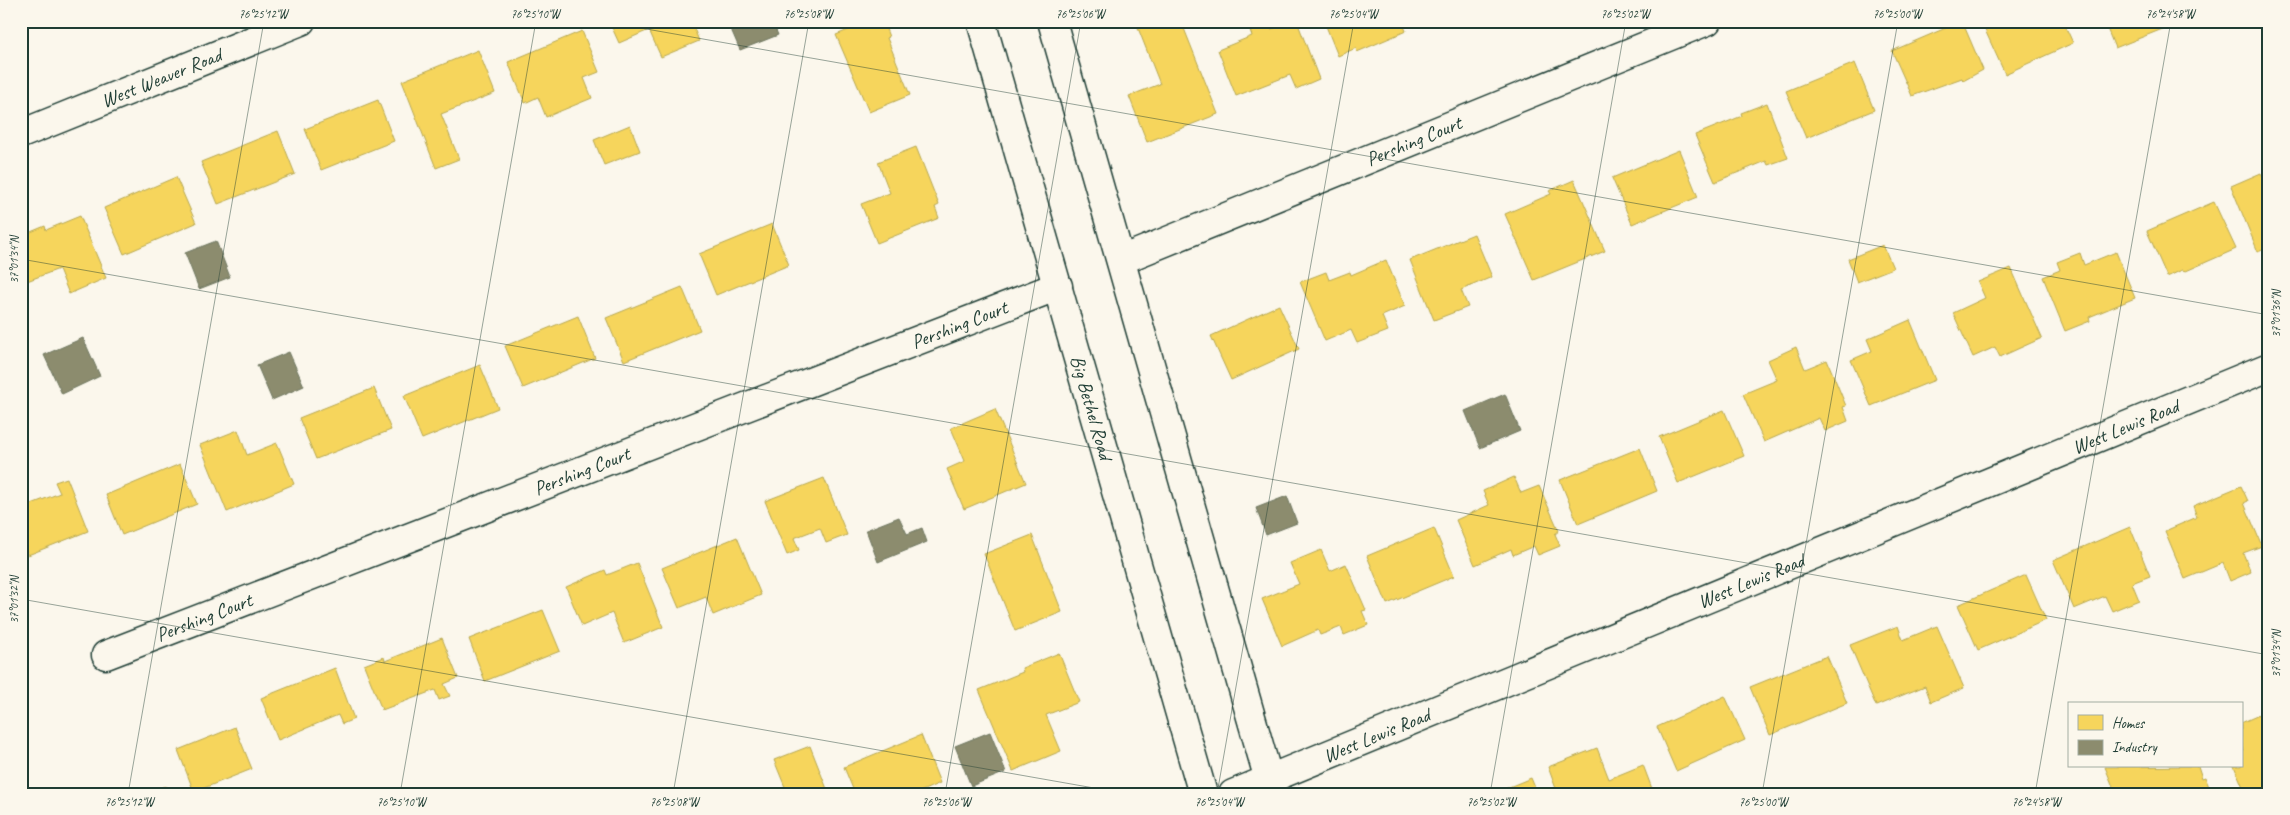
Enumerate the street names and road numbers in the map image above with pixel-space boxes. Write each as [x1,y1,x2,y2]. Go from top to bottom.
street label: West Weaver Road [97,41,228,113]
street label: Pershing Court [1362,110,1467,172]
street label: Pershing Court [908,294,1013,355]
street label: Big Bethel Road [1065,353,1119,465]
street label: West Lewis Road [2068,392,2185,460]
street label: Pershing Court [530,440,636,501]
street label: West Lewis Road [1694,547,1811,614]
street label: Pershing Court [152,587,258,647]
street label: West Lewis Road [1320,701,1436,768]

